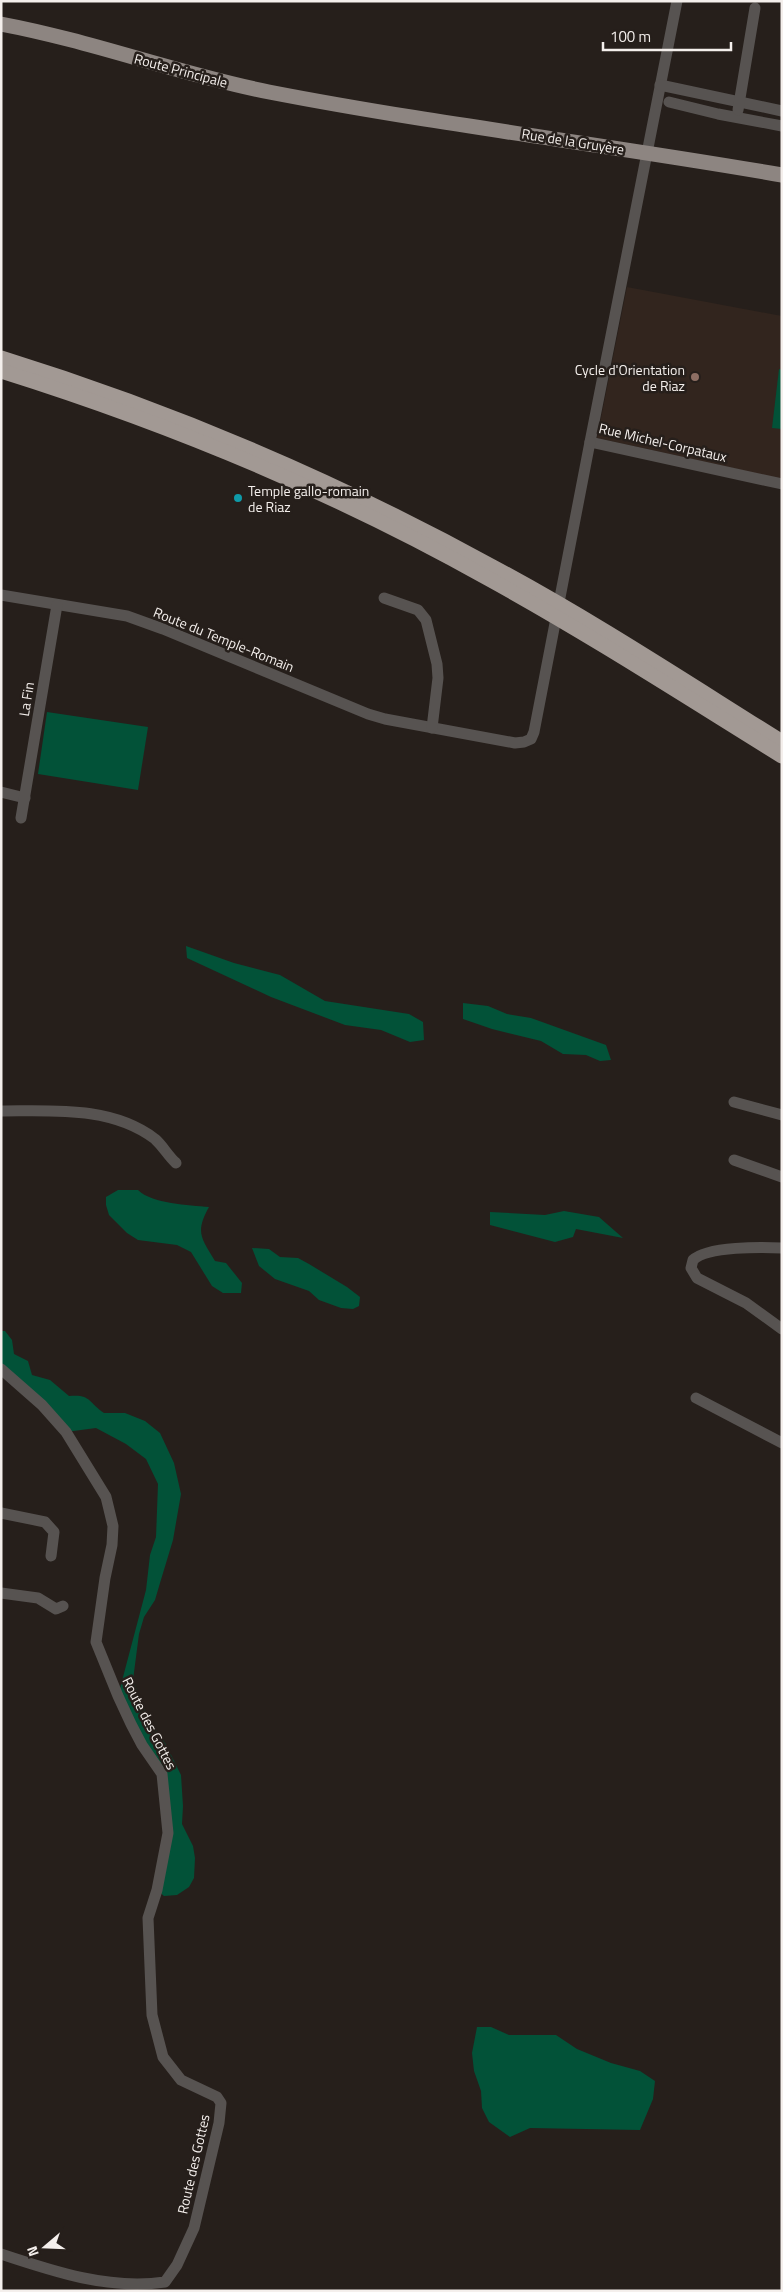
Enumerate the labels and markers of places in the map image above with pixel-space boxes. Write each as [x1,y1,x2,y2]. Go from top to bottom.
place label: Cycle d'Orientation de Riaz [575,359,685,396]
marker: Cycle d'Orientation de Riaz [689,371,701,383]
place label: Temple gallo-romain de Riaz [248,480,369,517]
marker: Temple gallo-romain de Riaz [232,492,244,504]

